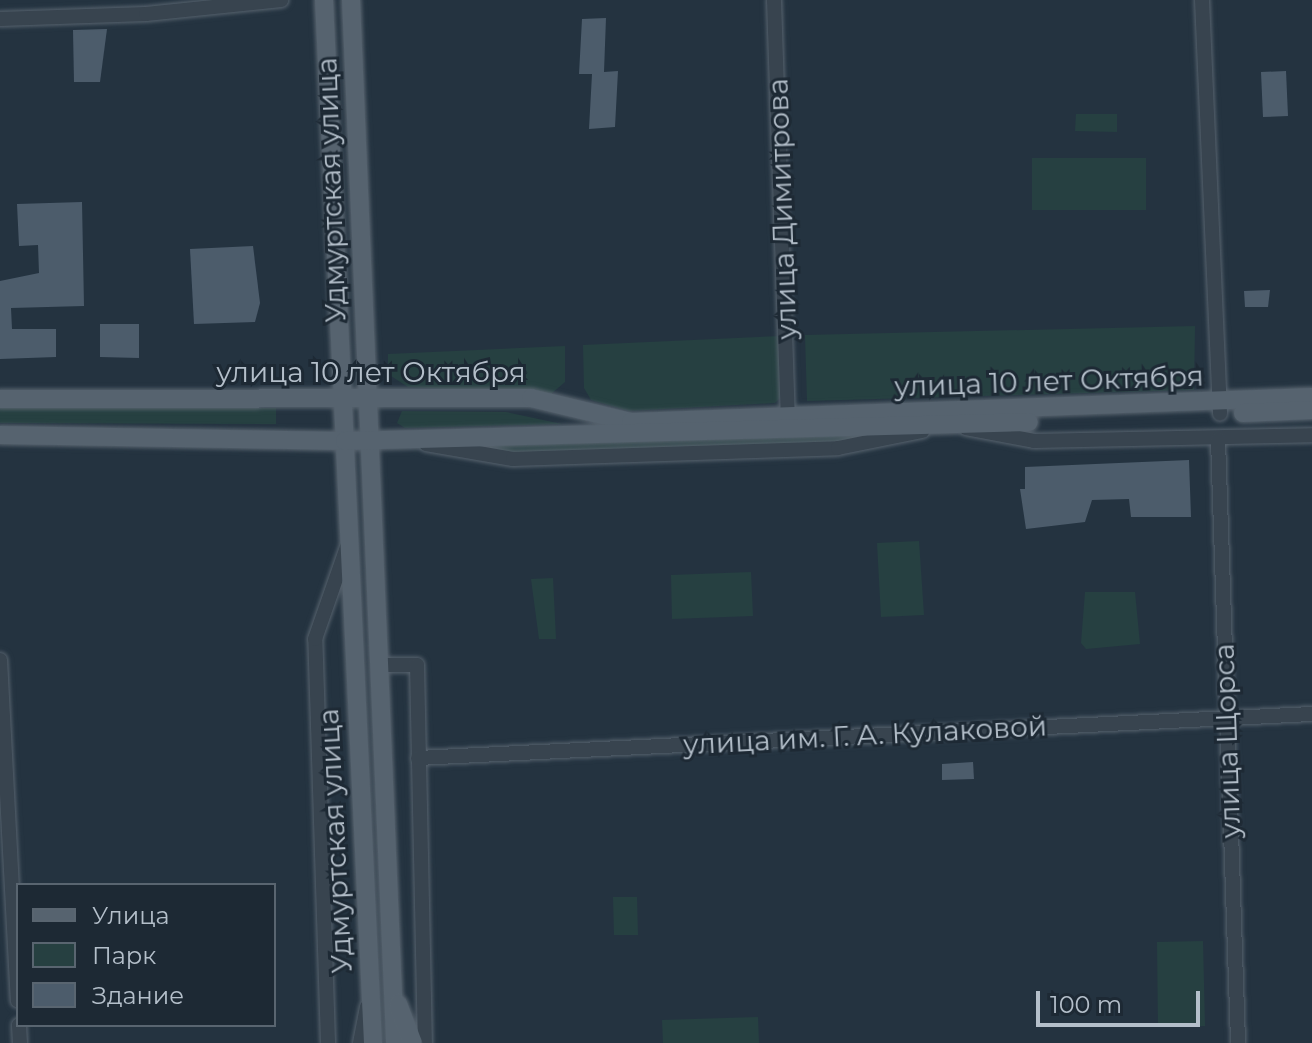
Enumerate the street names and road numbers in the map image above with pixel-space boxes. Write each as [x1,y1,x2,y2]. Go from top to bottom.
street label: Удмуртская улица [310,57,352,323]
street label: улица Димитрова [761,78,803,340]
street label: улица 10 лет Октября [216,355,526,389]
street label: улица 10 лет Октября [894,359,1204,403]
street label: улица Щорса [1207,643,1247,839]
street label: Удмуртская улица [311,708,359,974]
street label: улица им. Г. А. Кулаковой [682,709,1048,761]

